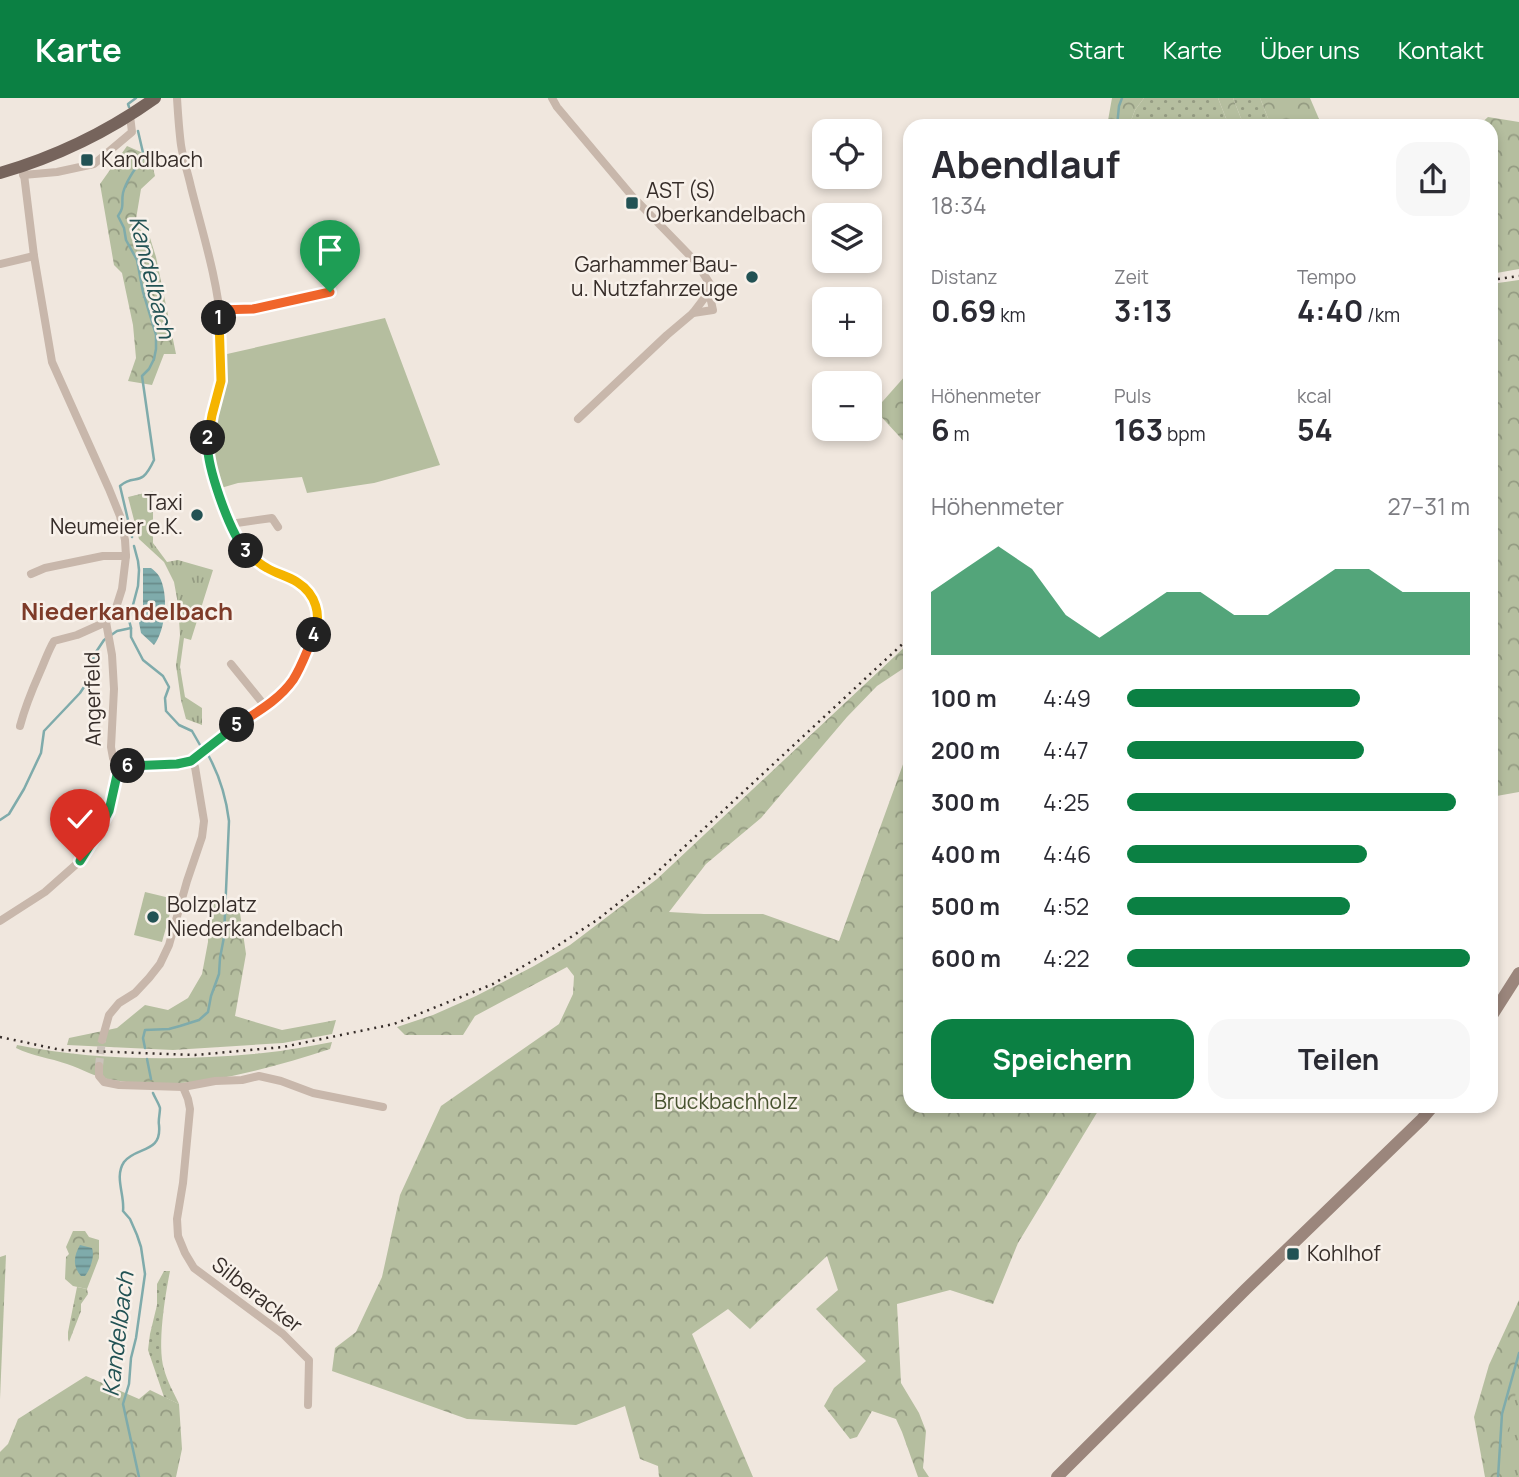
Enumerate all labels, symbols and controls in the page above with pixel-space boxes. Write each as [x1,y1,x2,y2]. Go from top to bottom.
text: Karte [35,27,122,72]
text: Start [1069,33,1125,66]
text: Karte [1163,33,1222,66]
text: Über uns [1260,33,1360,66]
text: Kontakt [1398,33,1484,66]
map controls [812,119,882,441]
button: locate [812,119,882,189]
text: Abendlauf [931,137,1120,189]
button: share [1396,142,1470,216]
place label: Kandlbach [101,145,203,173]
marker: Kandlbach [79,152,95,168]
place label: AST (S) Oberkandelbach [646,176,806,228]
text: 18:34 [931,189,986,221]
marker: AST (S) Oberkandelbach [624,195,640,211]
button: layers [812,203,882,273]
water label: Kandelbach [122,212,184,343]
pin [300,220,360,292]
icon: arrive [311,231,349,269]
place label: Garhammer Bau- u. Nutzfahrzeuge [571,250,738,302]
text: Distanz [931,264,998,290]
text: Zeit [1114,264,1149,290]
text: Tempo [1297,264,1356,290]
marker: Garhammer Bau- u. Nutzfahrzeuge [744,269,760,285]
button: + [812,287,882,357]
text: 0.69 [931,290,996,331]
text: 3:13 [1114,290,1172,331]
text: 4:40 [1297,290,1364,331]
pin: 1 [202,300,236,336]
text: km [996,302,1026,328]
text: /km [1364,302,1400,328]
text: 1 [214,304,223,330]
button: − [812,371,882,441]
text: Höhenmeter [931,383,1041,409]
text: Puls [1114,383,1151,409]
text: kcal [1297,383,1332,409]
text: 6 [931,409,950,450]
text: 163 [1114,409,1163,450]
text: 54 [1297,409,1333,450]
pin: 2 [190,420,226,456]
text: m [950,421,970,447]
text: bpm [1163,421,1206,447]
text: 2 [202,424,213,450]
place label: Taxi Neumeier e.K. [50,488,183,540]
text: Höhenmeter [931,490,1064,522]
text: 27–31 m [1387,490,1470,522]
marker: Taxi Neumeier e.K. [189,507,205,523]
pin: 3 [229,533,264,568]
text: 3 [240,537,251,563]
district label: Niederkandelbach [21,594,233,627]
pin: 4 [296,618,332,652]
text: 4 [308,621,319,647]
street label: Angerfeld [77,651,107,747]
text: 100 m [931,682,997,714]
text: 4:49 [1043,682,1091,714]
pin: 5 [219,708,254,742]
text: 5 [231,711,242,737]
text: 200 m [931,734,1000,766]
text: 4:47 [1043,734,1089,766]
pin: 6 [110,748,146,784]
text: 6 [122,752,133,778]
text: 300 m [931,786,1000,818]
text: 4:25 [1043,786,1090,818]
pin [50,789,110,861]
icon: check [61,800,99,838]
text: 400 m [931,838,1001,870]
text: 4:46 [1043,838,1091,870]
place label: Bolzplatz Niederkandelbach [167,890,343,942]
text: 500 m [931,890,1000,922]
text: 4:52 [1043,890,1089,922]
marker: Bolzplatz Niederkandelbach [145,909,161,925]
text: 600 m [931,942,1001,974]
text: 4:22 [1043,942,1090,974]
button: Speichern [931,1019,1194,1099]
button: Teilen [1208,1019,1470,1099]
park label: Bruckbachholz [654,1087,798,1115]
place label: Kohlhof [1307,1239,1381,1267]
marker: Kohlhof [1285,1246,1301,1262]
street label: Silberacker [206,1250,309,1339]
water label: Kandelbach [93,1268,141,1398]

